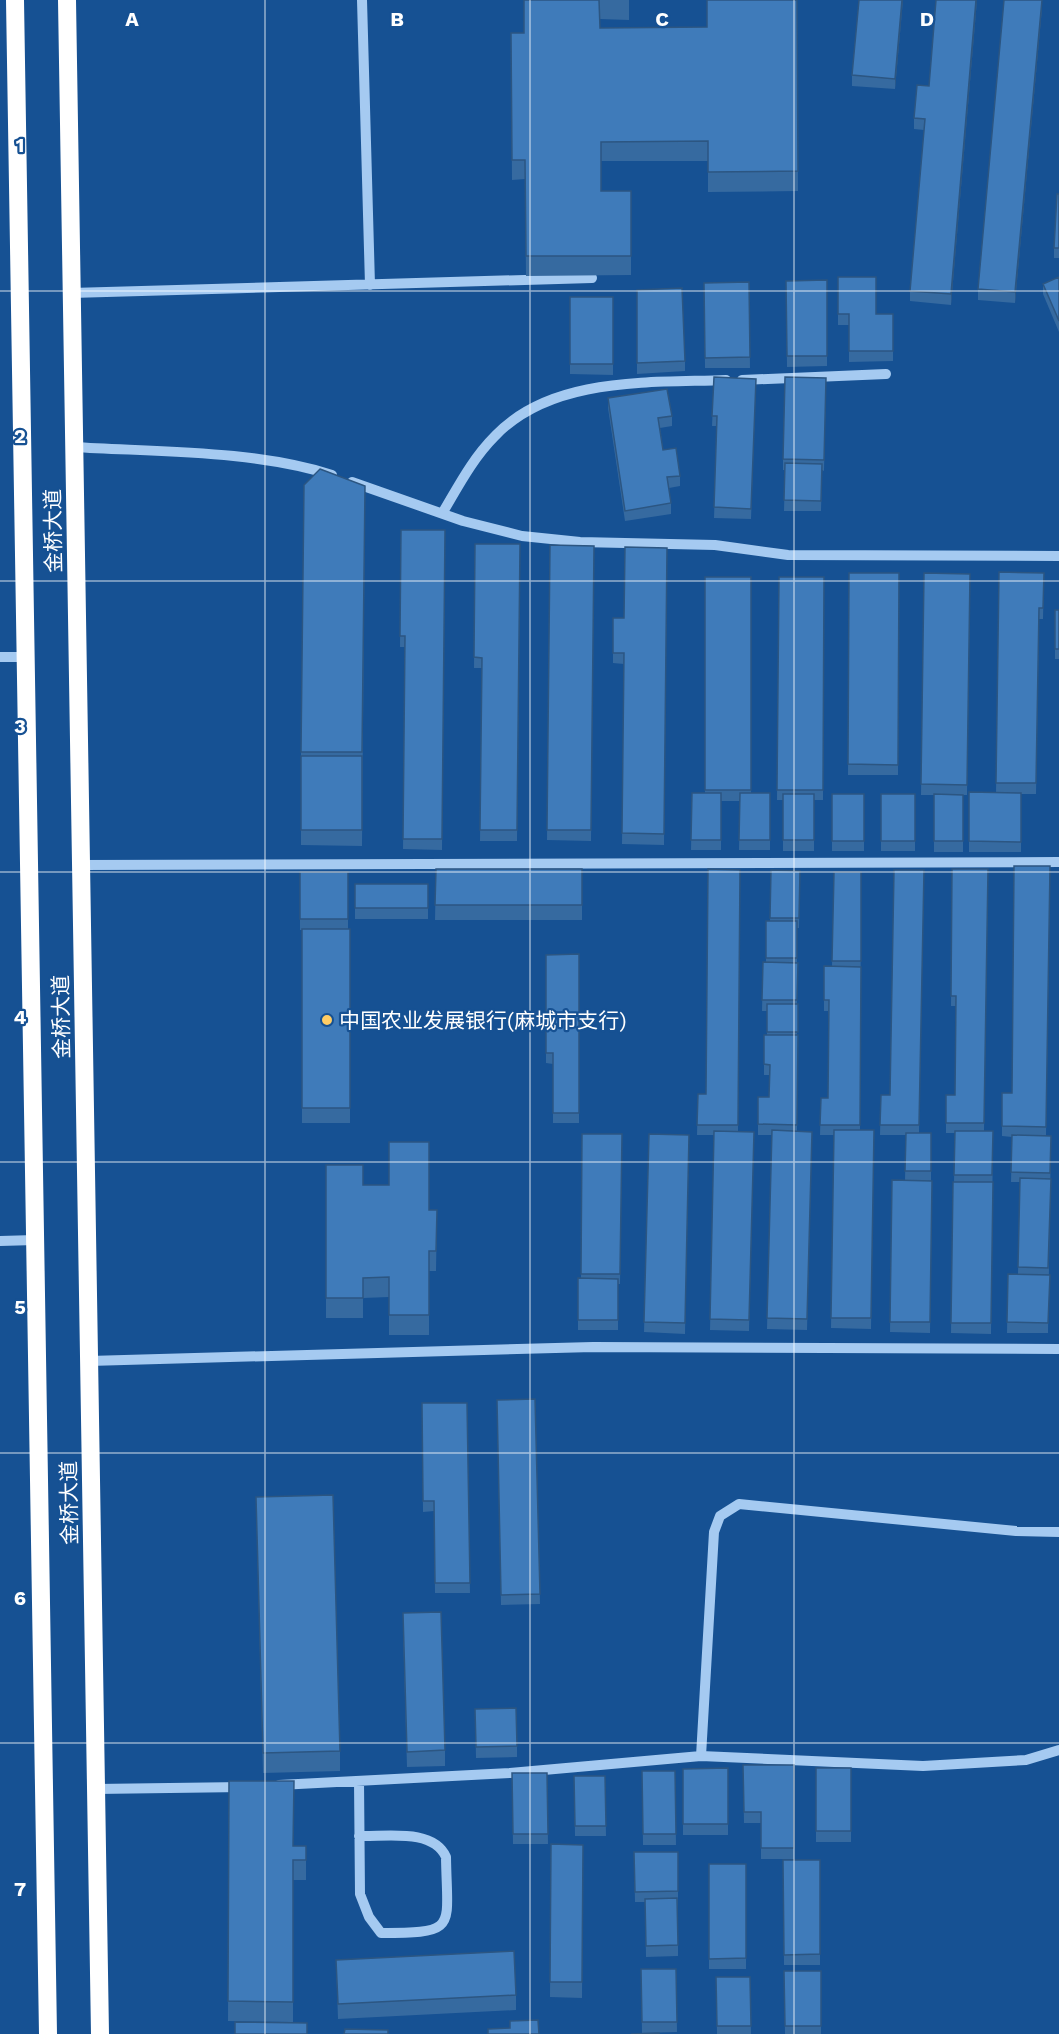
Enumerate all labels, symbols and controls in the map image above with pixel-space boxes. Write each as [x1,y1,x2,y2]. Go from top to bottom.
text: A [125,7,139,31]
text: B [390,7,404,31]
text: C [655,7,669,31]
text: D [920,7,934,31]
text: 1 [16,133,24,157]
text: 2 [14,424,26,448]
street label: 金桥大道 [40,489,66,573]
text: 3 [14,714,26,738]
street label: 金桥大道 [48,975,74,1059]
text: 4 [14,1005,27,1029]
place label: 中国农业发展银行(麻城市支行) [339,1008,627,1033]
marker: 中国农业发展银行(麻城市支行) [320,1013,334,1027]
text: 5 [14,1295,26,1319]
street label: 金桥大道 [56,1461,82,1545]
text: 6 [14,1586,26,1610]
text: 7 [14,1877,26,1901]

